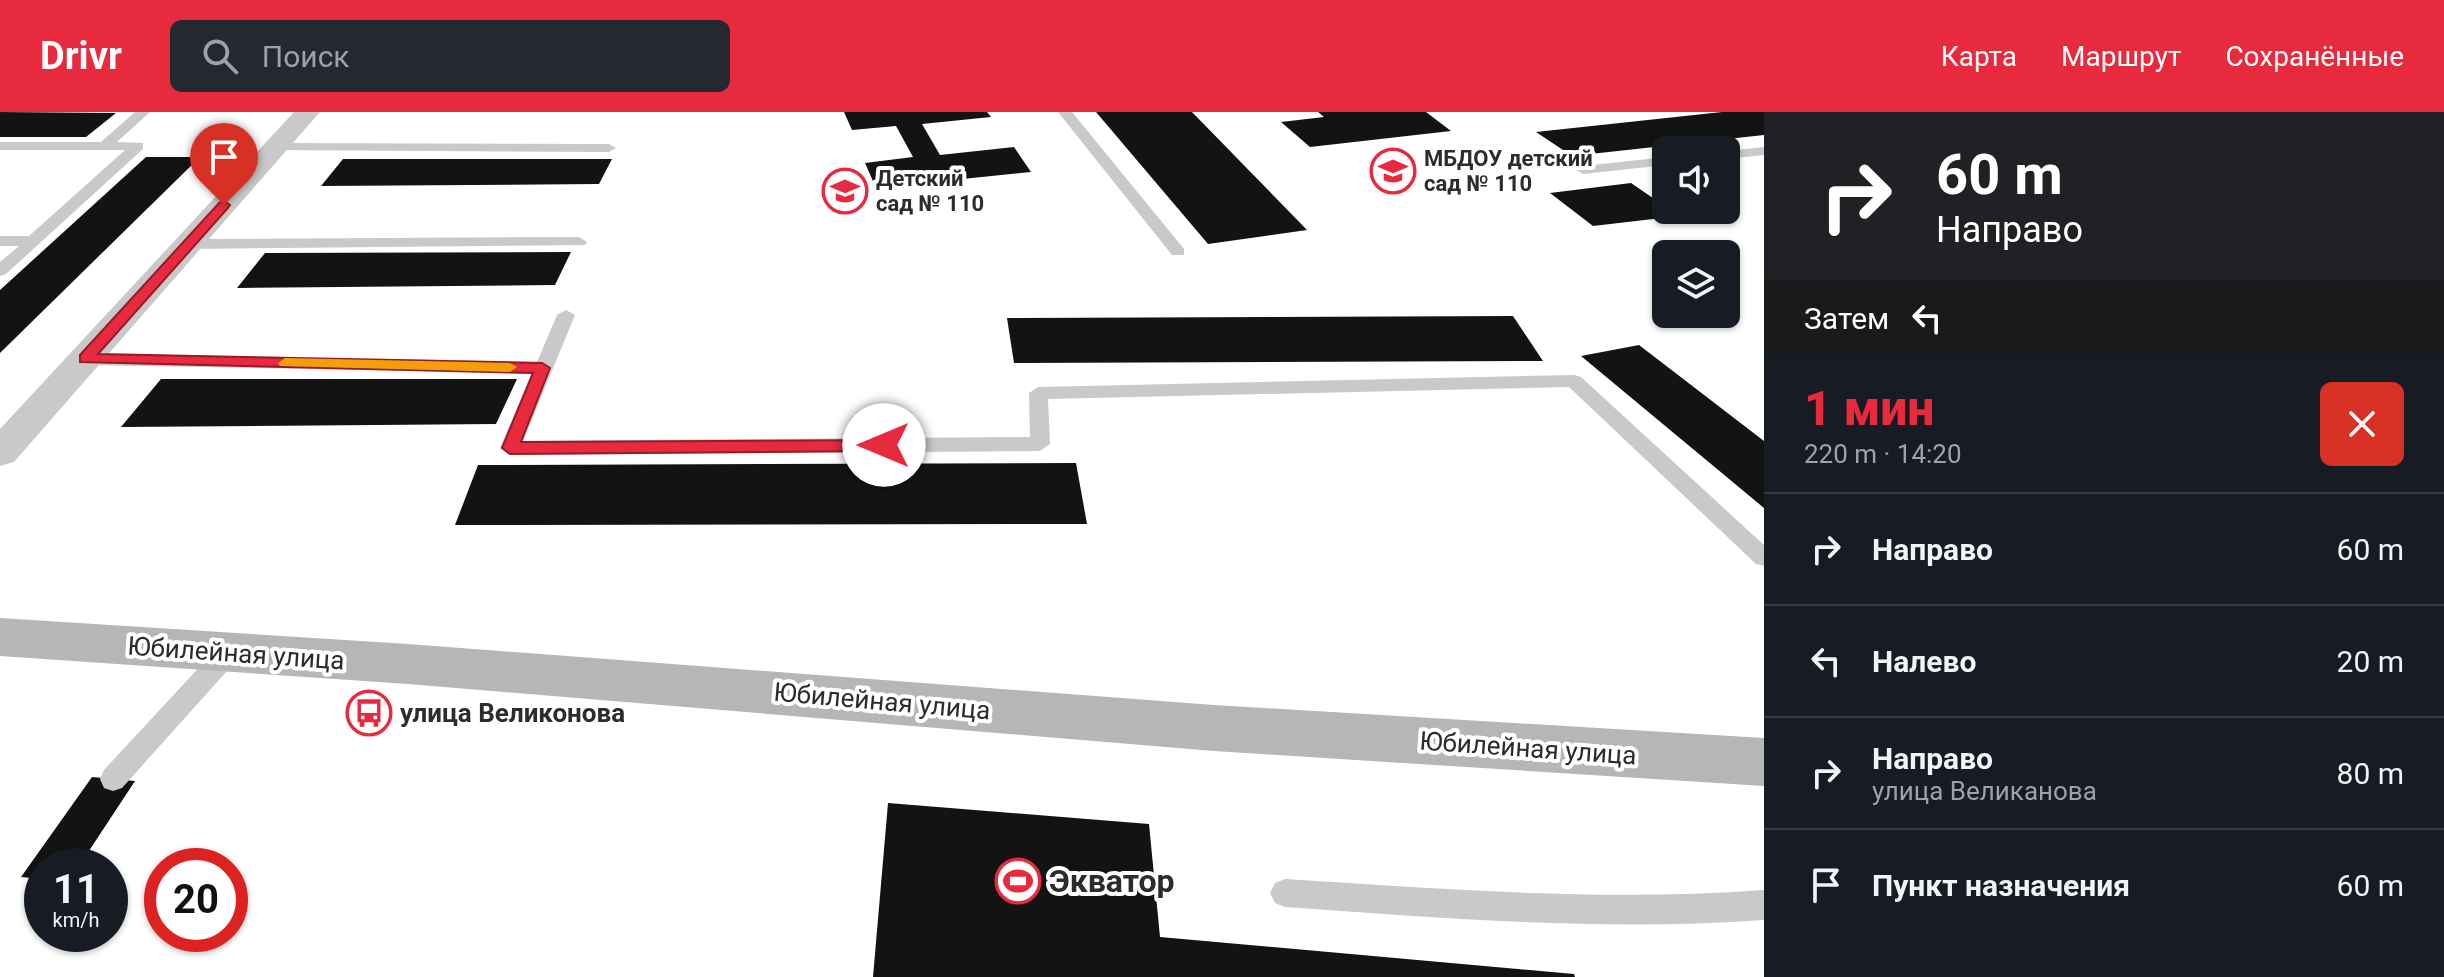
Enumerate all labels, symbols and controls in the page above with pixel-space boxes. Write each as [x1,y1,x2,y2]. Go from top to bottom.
search box [170,20,730,92]
text: Drivr [40,34,122,78]
icon: search [198,34,242,78]
text: Поиск [262,39,350,74]
text: Карта [1941,40,2017,73]
text: Маршрут [2061,40,2181,73]
text: Сохранённые [2225,40,2404,73]
pin [190,123,258,205]
icon: arrive [202,135,246,179]
map controls [1652,136,1740,328]
button: sound [1652,136,1740,224]
text: 60 m [1936,142,2063,208]
icon: right [1804,144,1908,248]
place label: МБДОУ детский сад № 110 [1424,146,1593,196]
school or university icon: МБДОУ детский сад № 110 [1369,147,1417,195]
place label: Детский сад № 110 [876,166,984,216]
school or university icon: Детский сад № 110 [821,167,869,215]
text: Направо [1936,209,2083,251]
button: layers [1652,240,1740,328]
icon: left [1905,296,1949,340]
text: Затем [1804,301,1889,336]
text: 1 мин [1804,380,1934,437]
button: close [2320,382,2404,466]
position arrow [842,403,926,487]
text: 220 m · 14:20 [1804,439,1962,469]
icon: right [1804,527,1848,571]
text: Направо [1872,532,1993,567]
text: 60 m [2337,532,2404,567]
street label: Юбилейная улица [126,630,346,676]
icon: left [1804,639,1848,683]
text: Налево [1872,644,1976,679]
text: 20 m [2337,644,2404,679]
street label: Юбилейная улица [772,677,992,725]
bus stop icon: улица Великонова [345,689,393,737]
place label: улица Великонова [400,698,625,728]
street label: Юбилейная улица [1418,725,1638,771]
text: Направо [1872,741,1993,776]
icon: right [1804,751,1848,795]
text: 80 m [2337,756,2404,791]
text: улица Великанова [1872,776,2097,806]
speed limit sign: 20 [144,848,248,952]
sports icon: Экватор [994,857,1042,905]
place label: Экватор [1049,862,1175,900]
icon: arrive [1804,863,1848,907]
text: 11 [53,866,99,913]
text: Пункт назначения [1872,868,2130,903]
text: 60 m [2337,868,2404,903]
text: km/h [53,908,99,932]

